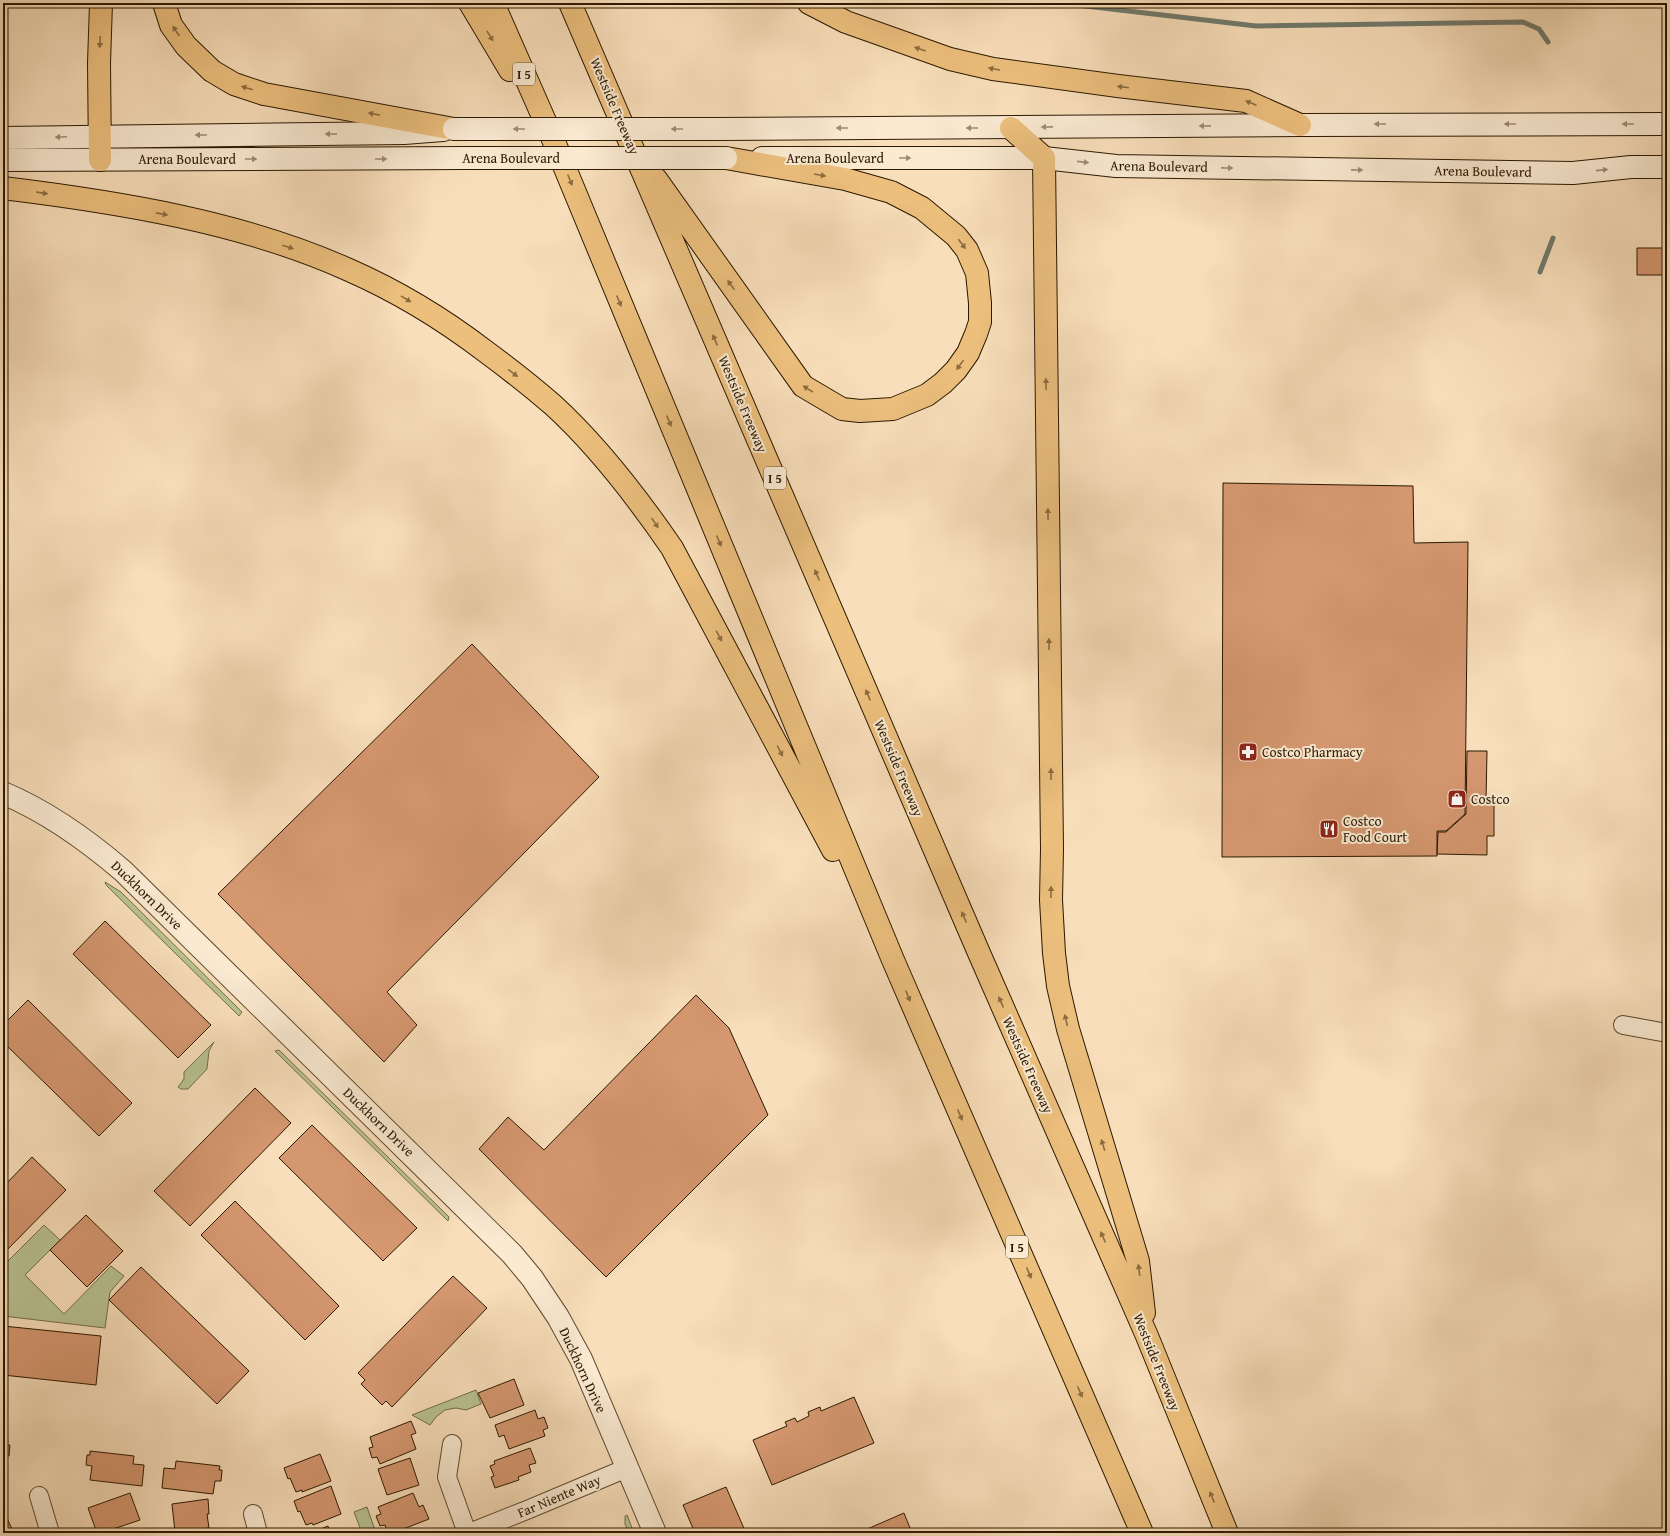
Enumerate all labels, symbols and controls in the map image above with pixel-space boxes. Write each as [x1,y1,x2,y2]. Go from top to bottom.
one-way arrow [172,26,180,37]
one-way arrow [486,30,493,42]
one-way arrow [96,36,103,48]
one-way arrow [914,45,926,51]
street label: Westside Freeway [585,54,645,158]
road number: I 5 [513,63,535,85]
one-way arrow [988,66,1000,72]
one-way arrow [1117,83,1129,90]
one-way arrow [241,85,253,91]
one-way arrow [1245,100,1257,106]
one-way arrow [368,111,380,117]
one-way arrow [1373,121,1386,127]
one-way arrow [1503,121,1516,127]
one-way arrow [1621,121,1634,127]
one-way arrow [1198,123,1211,129]
one-way arrow [1040,124,1053,130]
one-way arrow [836,125,848,132]
one-way arrow [965,125,978,131]
one-way arrow [512,126,525,132]
one-way arrow [670,126,683,132]
one-way arrow [324,131,337,137]
one-way arrow [194,132,207,138]
one-way arrow [54,134,67,140]
street label: Arena Boulevard [462,148,560,168]
street label: Arena Boulevard [786,148,884,168]
street label: Arena Boulevard [138,149,236,169]
one-way arrow [899,155,912,161]
street label: Arena Boulevard [1110,155,1209,177]
one-way arrow [245,156,258,162]
one-way arrow [375,156,388,162]
one-way arrow [1077,159,1089,166]
street label: Arena Boulevard [1434,160,1533,182]
one-way arrow [1221,165,1234,171]
one-way arrow [1351,166,1363,173]
one-way arrow [1596,167,1608,173]
one-way arrow [814,172,826,178]
one-way arrow [567,175,573,187]
one-way arrow [36,190,48,196]
one-way arrow [156,211,168,217]
one-way arrow [958,238,966,249]
one-way arrow [282,244,294,250]
one-way arrow [727,280,735,290]
one-way arrow [617,295,623,307]
one-way arrow [400,296,412,303]
one-way arrow [712,334,718,346]
street label: Westside Freeway [713,352,773,456]
one-way arrow [956,360,964,370]
one-way arrow [508,368,519,377]
one-way arrow [1043,377,1049,390]
one-way arrow [803,385,813,393]
one-way arrow [666,415,672,426]
road number: I 5 [764,467,786,489]
one-way arrow [1045,507,1051,520]
one-way arrow [651,518,659,528]
one-way arrow [716,535,722,546]
one-way arrow [813,569,819,581]
one-way arrow [716,630,722,642]
one-way arrow [1046,637,1052,650]
one-way arrow [865,689,871,700]
street label: Westside Freeway [869,716,929,820]
pharmacy icon: Costco Pharmacy [1237,741,1259,763]
place label: Costco Pharmacy [1262,742,1363,762]
one-way arrow [777,745,784,757]
one-way arrow [1048,767,1054,780]
shop icon: Costco [1446,788,1468,810]
place label: Costco [1471,789,1510,809]
place label: Costco Food Court [1343,811,1407,847]
restaurant icon: Costco Food Court [1318,818,1340,840]
street label: Duckhorn Drive [107,856,187,935]
one-way arrow [1048,885,1054,898]
one-way arrow [960,911,967,923]
one-way arrow [906,990,912,1002]
one-way arrow [997,996,1003,1008]
street label: Westside Freeway [998,1013,1058,1117]
one-way arrow [1063,1014,1069,1027]
street label: Duckhorn Drive [339,1083,419,1162]
one-way arrow [957,1110,963,1121]
one-way arrow [1100,1139,1106,1151]
one-way arrow [1100,1231,1106,1242]
road number: I 5 [1006,1236,1028,1258]
one-way arrow [1136,1264,1142,1276]
one-way arrow [1026,1267,1032,1279]
street label: Westside Freeway [1128,1310,1186,1414]
street label: Duckhorn Drive [554,1324,612,1416]
one-way arrow [1078,1387,1084,1399]
street label: Far Niente Way [514,1469,604,1523]
one-way arrow [1209,1490,1215,1502]

